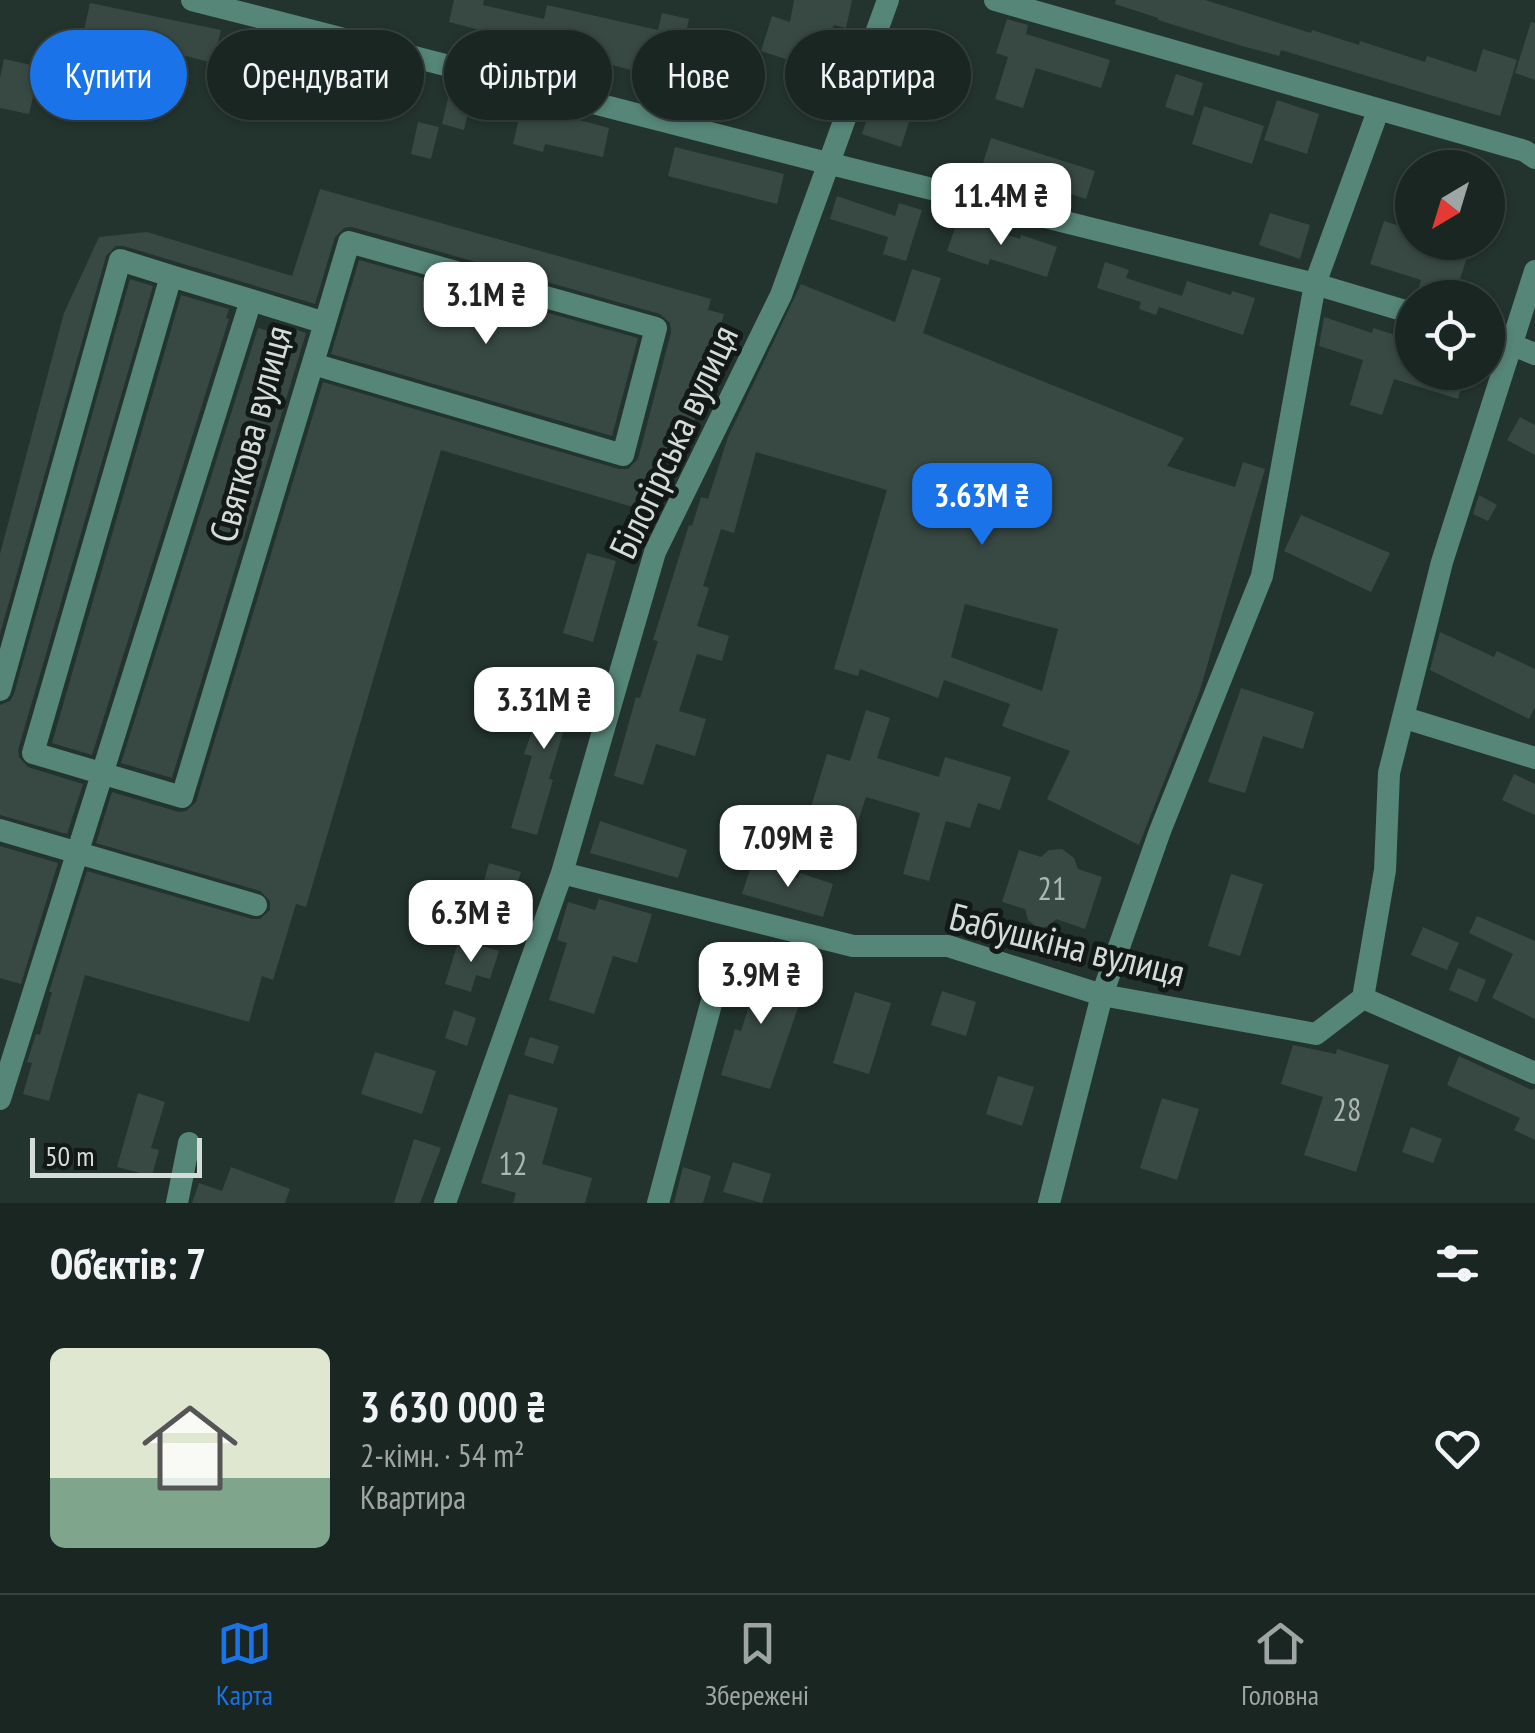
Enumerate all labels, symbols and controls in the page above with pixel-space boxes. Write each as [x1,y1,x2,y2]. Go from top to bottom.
chip: Купити [30,30,187,120]
chip: Орендувати [207,30,424,120]
chip: Фільтри [444,30,612,120]
chip: Нове [632,30,765,120]
chip: Квартира [785,30,971,120]
north arrow [1395,150,1505,260]
map controls [1395,150,1505,390]
pin: 11.4M ₴ [909,163,1093,248]
text: 11.4M ₴ [953,174,1049,216]
pin: 3.1M ₴ [405,262,567,347]
text: 3.1M ₴ [446,273,526,315]
button: locate [1395,280,1505,390]
street label: Білогірська вулиця [597,317,748,566]
street label: Святкова вулиця [197,320,302,547]
pin: 3.63M ₴ [890,463,1074,548]
text: 3.63M ₴ [934,474,1030,516]
pin: 3.31M ₴ [452,667,636,752]
text: 3.31M ₴ [496,678,592,720]
pin: 7.09M ₴ [696,805,880,890]
text: 7.09M ₴ [742,816,834,858]
house number: 21 [1038,867,1066,909]
pin: 6.3M ₴ [390,880,552,965]
text: 6.3M ₴ [431,891,511,933]
street label: Бабушкіна вулиця [945,891,1190,996]
pin: 3.9M ₴ [680,942,842,1027]
text: 3.9M ₴ [721,953,801,995]
house number: 28 [1333,1088,1361,1130]
scale bar [30,1133,202,1178]
text: 50 m [45,1137,94,1174]
house number: 12 [499,1142,527,1184]
text: Об’єктів: 7 [50,1236,206,1291]
icon: filters [1430,1236,1485,1291]
text: 3 630 000 ₴ [360,1379,546,1434]
icon: home [130,1388,250,1508]
icon: heart [1430,1421,1485,1476]
text: 2-кімн. · 54 m² [360,1434,525,1476]
text: Квартира [360,1476,466,1518]
tab: Карта [216,1616,273,1713]
tab: Збережені [705,1616,809,1713]
tab: Головна [1241,1616,1319,1713]

